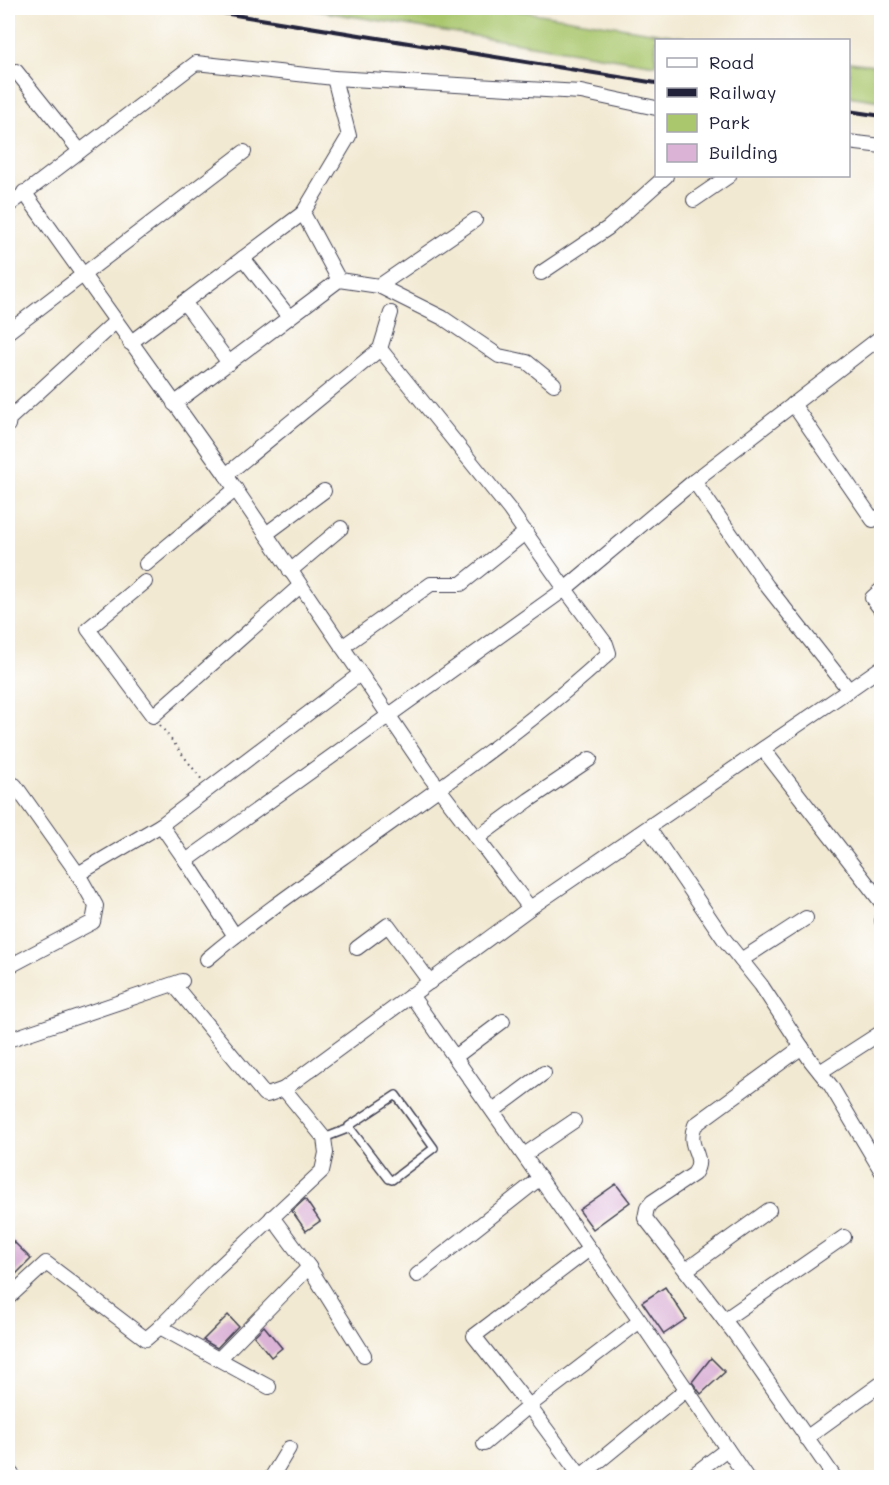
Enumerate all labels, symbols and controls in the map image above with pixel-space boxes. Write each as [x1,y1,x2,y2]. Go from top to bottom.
legend [655,39,850,177]
text: Road [709,50,754,74]
text: Railway [709,80,776,104]
text: Park [709,110,750,134]
text: Building [709,140,777,164]

